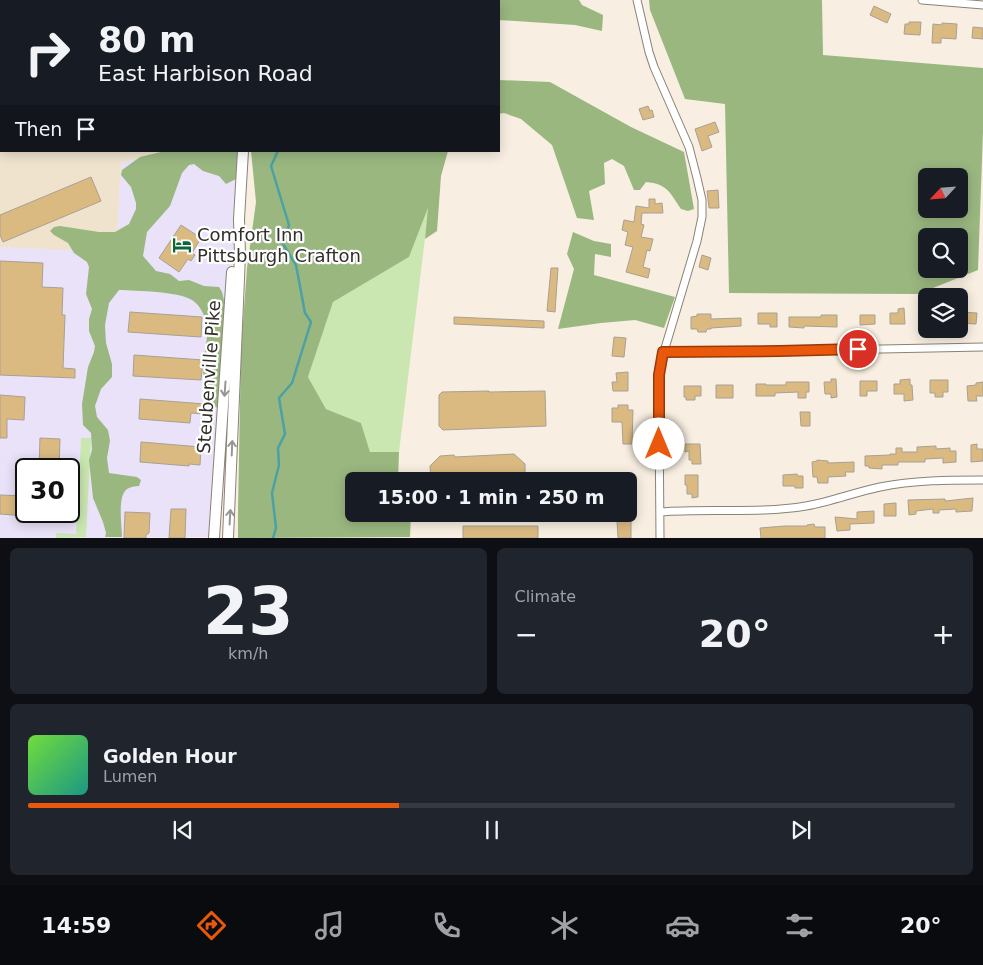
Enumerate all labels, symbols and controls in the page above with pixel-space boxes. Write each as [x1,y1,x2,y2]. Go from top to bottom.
icon: right [15,20,80,85]
text: 80 m [98,20,195,60]
text: East Harbison Road [98,61,313,86]
icon: arrive [72,115,100,143]
text: Then [15,118,62,140]
north arrow [918,168,968,218]
map controls [918,168,968,338]
place label: Comfort Inn Pittsburgh Crafton [197,224,361,266]
button: search [918,228,968,278]
hotel icon: Comfort Inn Pittsburgh Crafton [171,234,193,256]
button: layers [918,288,968,338]
street label: Steubenville Pike [193,300,224,454]
pin [837,328,879,370]
icon: arrive [844,335,872,363]
one-way arrow [220,381,230,397]
position arrow [632,417,684,469]
one-way arrow [227,440,237,456]
speed limit sign: 30 [15,458,80,523]
text: 15:00 · 1 min · 250 m [377,486,605,508]
one-way arrow [225,509,234,525]
text: 23 [203,574,293,649]
text: Climate [515,587,576,606]
text: 20° [699,612,771,656]
text: − [515,618,538,651]
text: + [932,618,955,651]
text: km/h [228,644,268,663]
text: Golden Hour [103,745,237,767]
text: Lumen [103,767,157,786]
icon: previous [169,816,197,844]
icon: pause [478,816,506,844]
icon: next [787,816,815,844]
icon: directions [194,908,229,943]
icon: music [312,908,347,943]
icon: phone [429,908,464,943]
icon: climate [547,908,582,943]
icon: car [665,908,700,943]
icon: filters [782,908,817,943]
text: 14:59 [41,913,111,938]
text: 20° [900,913,942,938]

